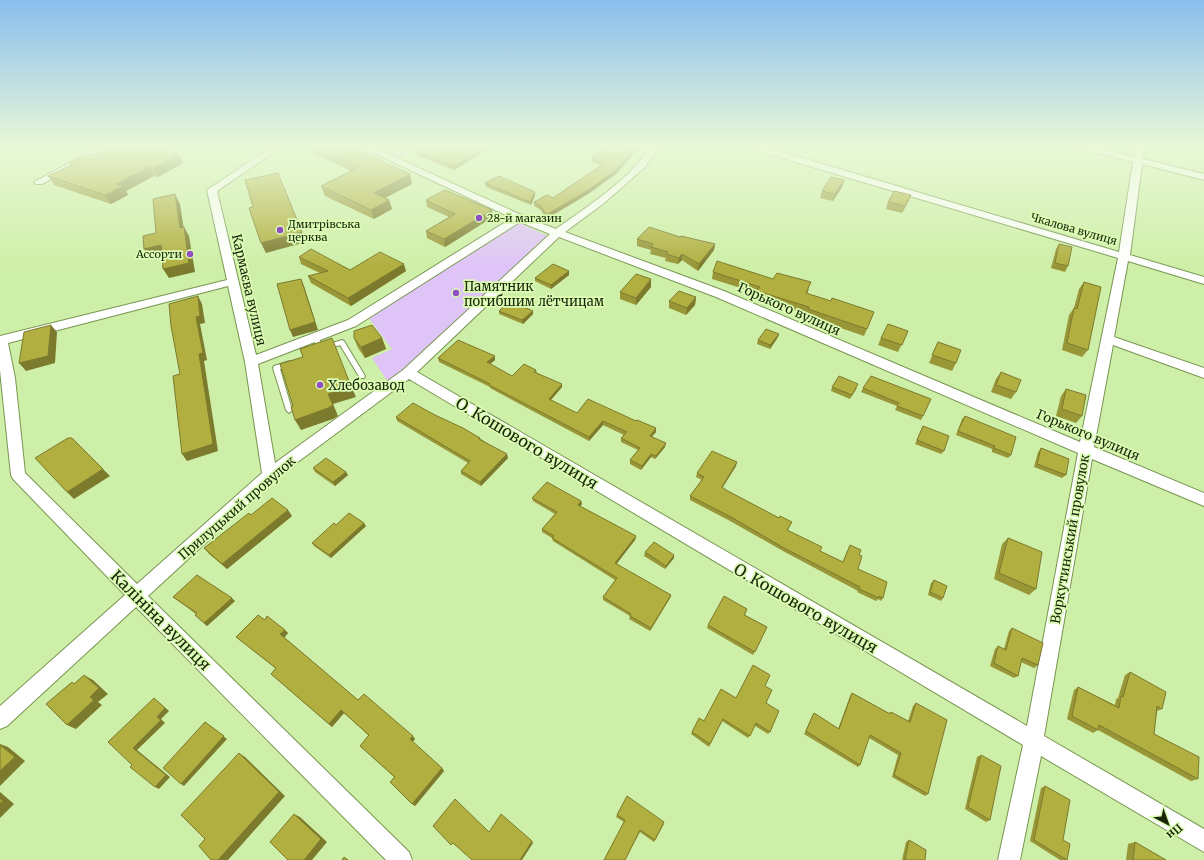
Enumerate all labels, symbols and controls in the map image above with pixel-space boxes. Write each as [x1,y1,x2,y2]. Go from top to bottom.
street label: Чкалова вулиця [1029,210,1119,248]
place label: 28-й магазин [487,211,562,225]
marker: 28-й магазин [474,213,484,223]
place label: Дмитрівська церква [288,217,360,244]
marker: Дмитрівська церква [275,225,285,235]
street label: Кармаєва вулиця [228,232,270,348]
place label: Ассорти [135,247,182,261]
marker: Ассорти [185,249,195,259]
place label: Памятник погибшим лётчицам [464,278,605,310]
street label: Горького вулиця [735,279,843,339]
marker: Памятник погибшим лётчицам [451,288,461,298]
place label: Хлебозавод [328,377,405,394]
marker: Хлебозавод [315,380,325,390]
street label: О. Кошового вулиця [452,393,602,493]
street label: Горького вулиця [1034,405,1143,465]
street label: Прилуцький провулок [175,452,300,564]
street label: Воркутинський провулок [1047,452,1093,625]
street label: О. Кошового вулиця [731,559,881,657]
street label: Калініна вулиця [107,566,215,674]
north arrow [1148,804,1188,844]
text: Пн [1164,821,1185,842]

